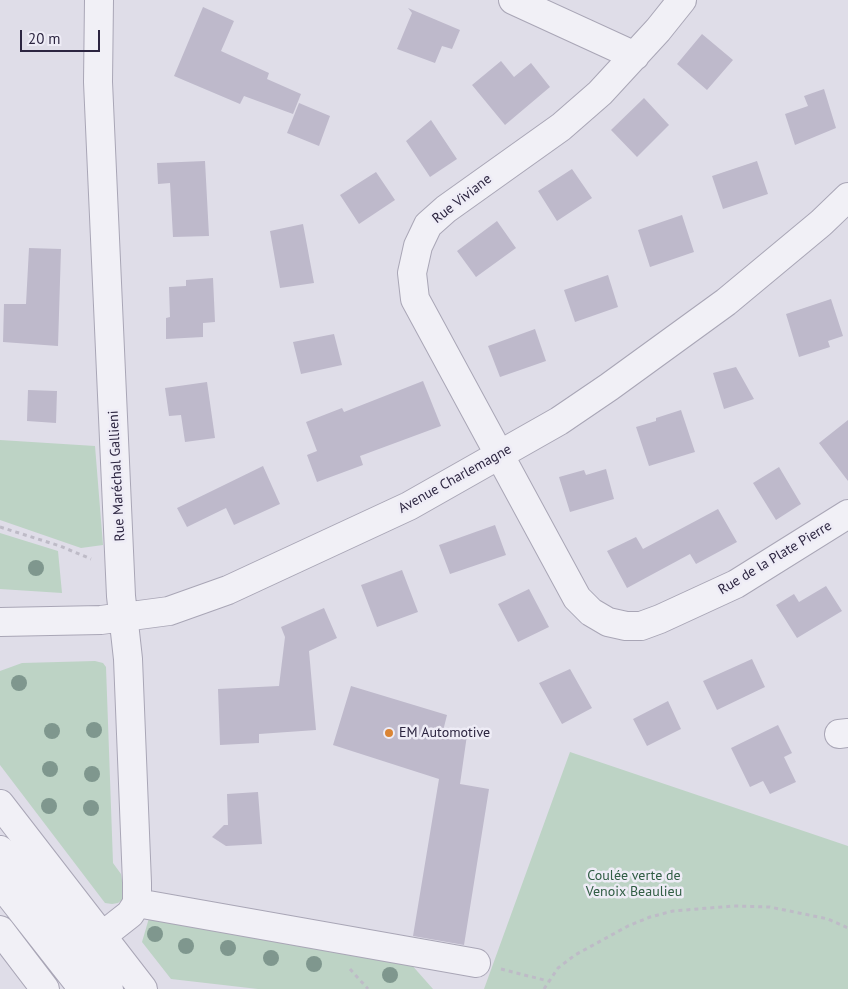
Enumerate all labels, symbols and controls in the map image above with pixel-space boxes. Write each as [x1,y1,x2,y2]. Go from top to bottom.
scale bar [22,20,102,52]
text: 20 m [28,29,61,48]
street label: Rue Viviane [429,171,495,227]
street label: Rue Maréchal Gallieni [105,410,129,542]
street label: Avenue Charlemagne [396,441,514,517]
street label: Rue de la Plate Pierre [715,517,835,599]
place label: EM Automotive [399,725,490,741]
marker: EM Automotive [383,727,395,739]
park label: Coulée verte de Venoix Beaulieu [586,868,682,900]

